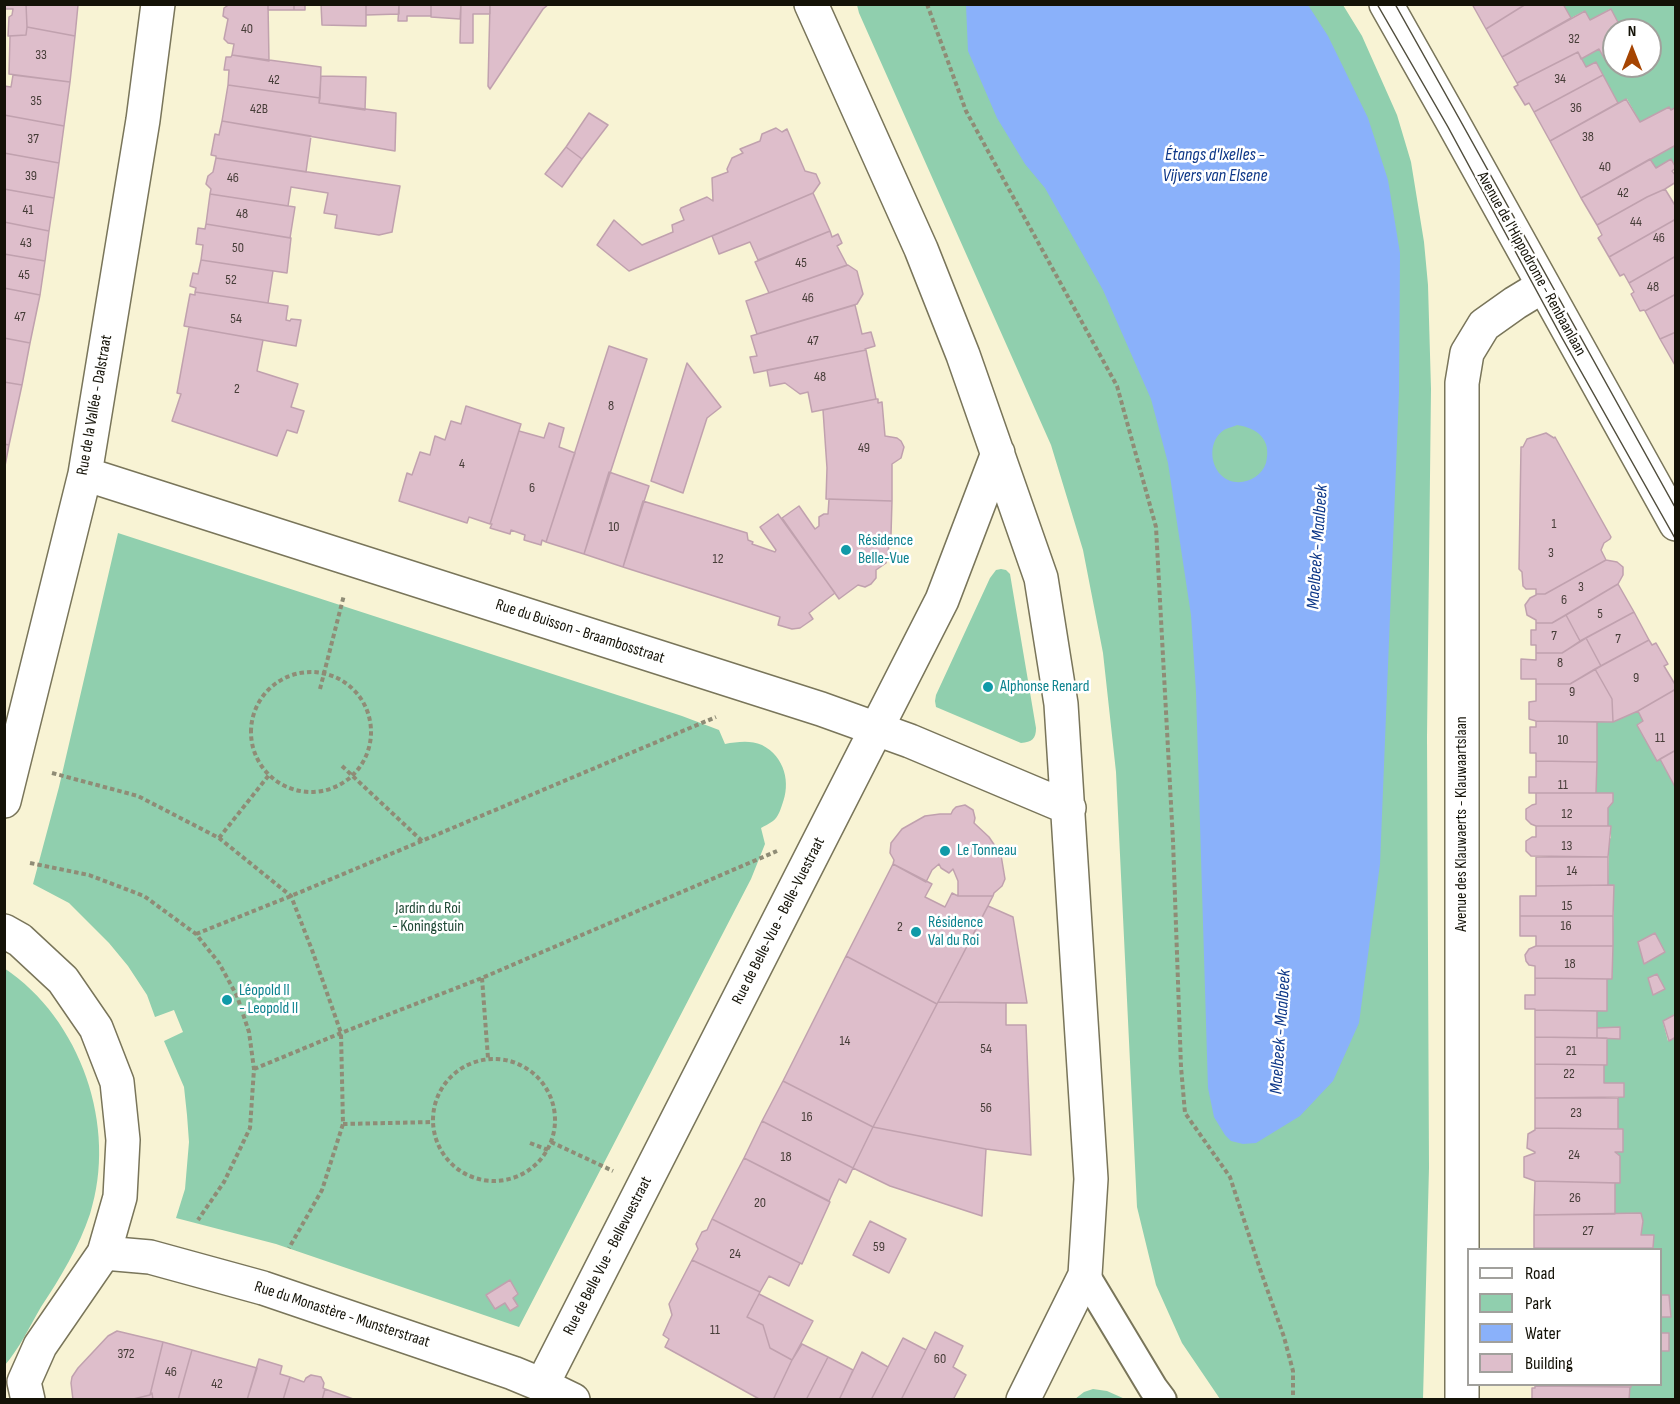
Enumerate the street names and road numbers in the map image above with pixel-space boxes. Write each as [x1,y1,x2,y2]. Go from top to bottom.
street label: Avenue de l'Hippodrome - Renbaanlaan [1472,169,1590,359]
street label: Rue de la Vallée - Dalstraat [73,333,117,477]
street label: Rue du Buisson - Braambosstraat [493,596,667,668]
street label: Avenue des Klauwaerts - Klauwaartslaan [1452,716,1472,932]
street label: Rue de Belle-Vue - Belle-Vuestraat [728,834,830,1008]
street label: Rue de Belle Vue - Bellevuestraat [560,1173,656,1339]
street label: Rue du Monastère - Munsterstraat [252,1278,432,1352]

